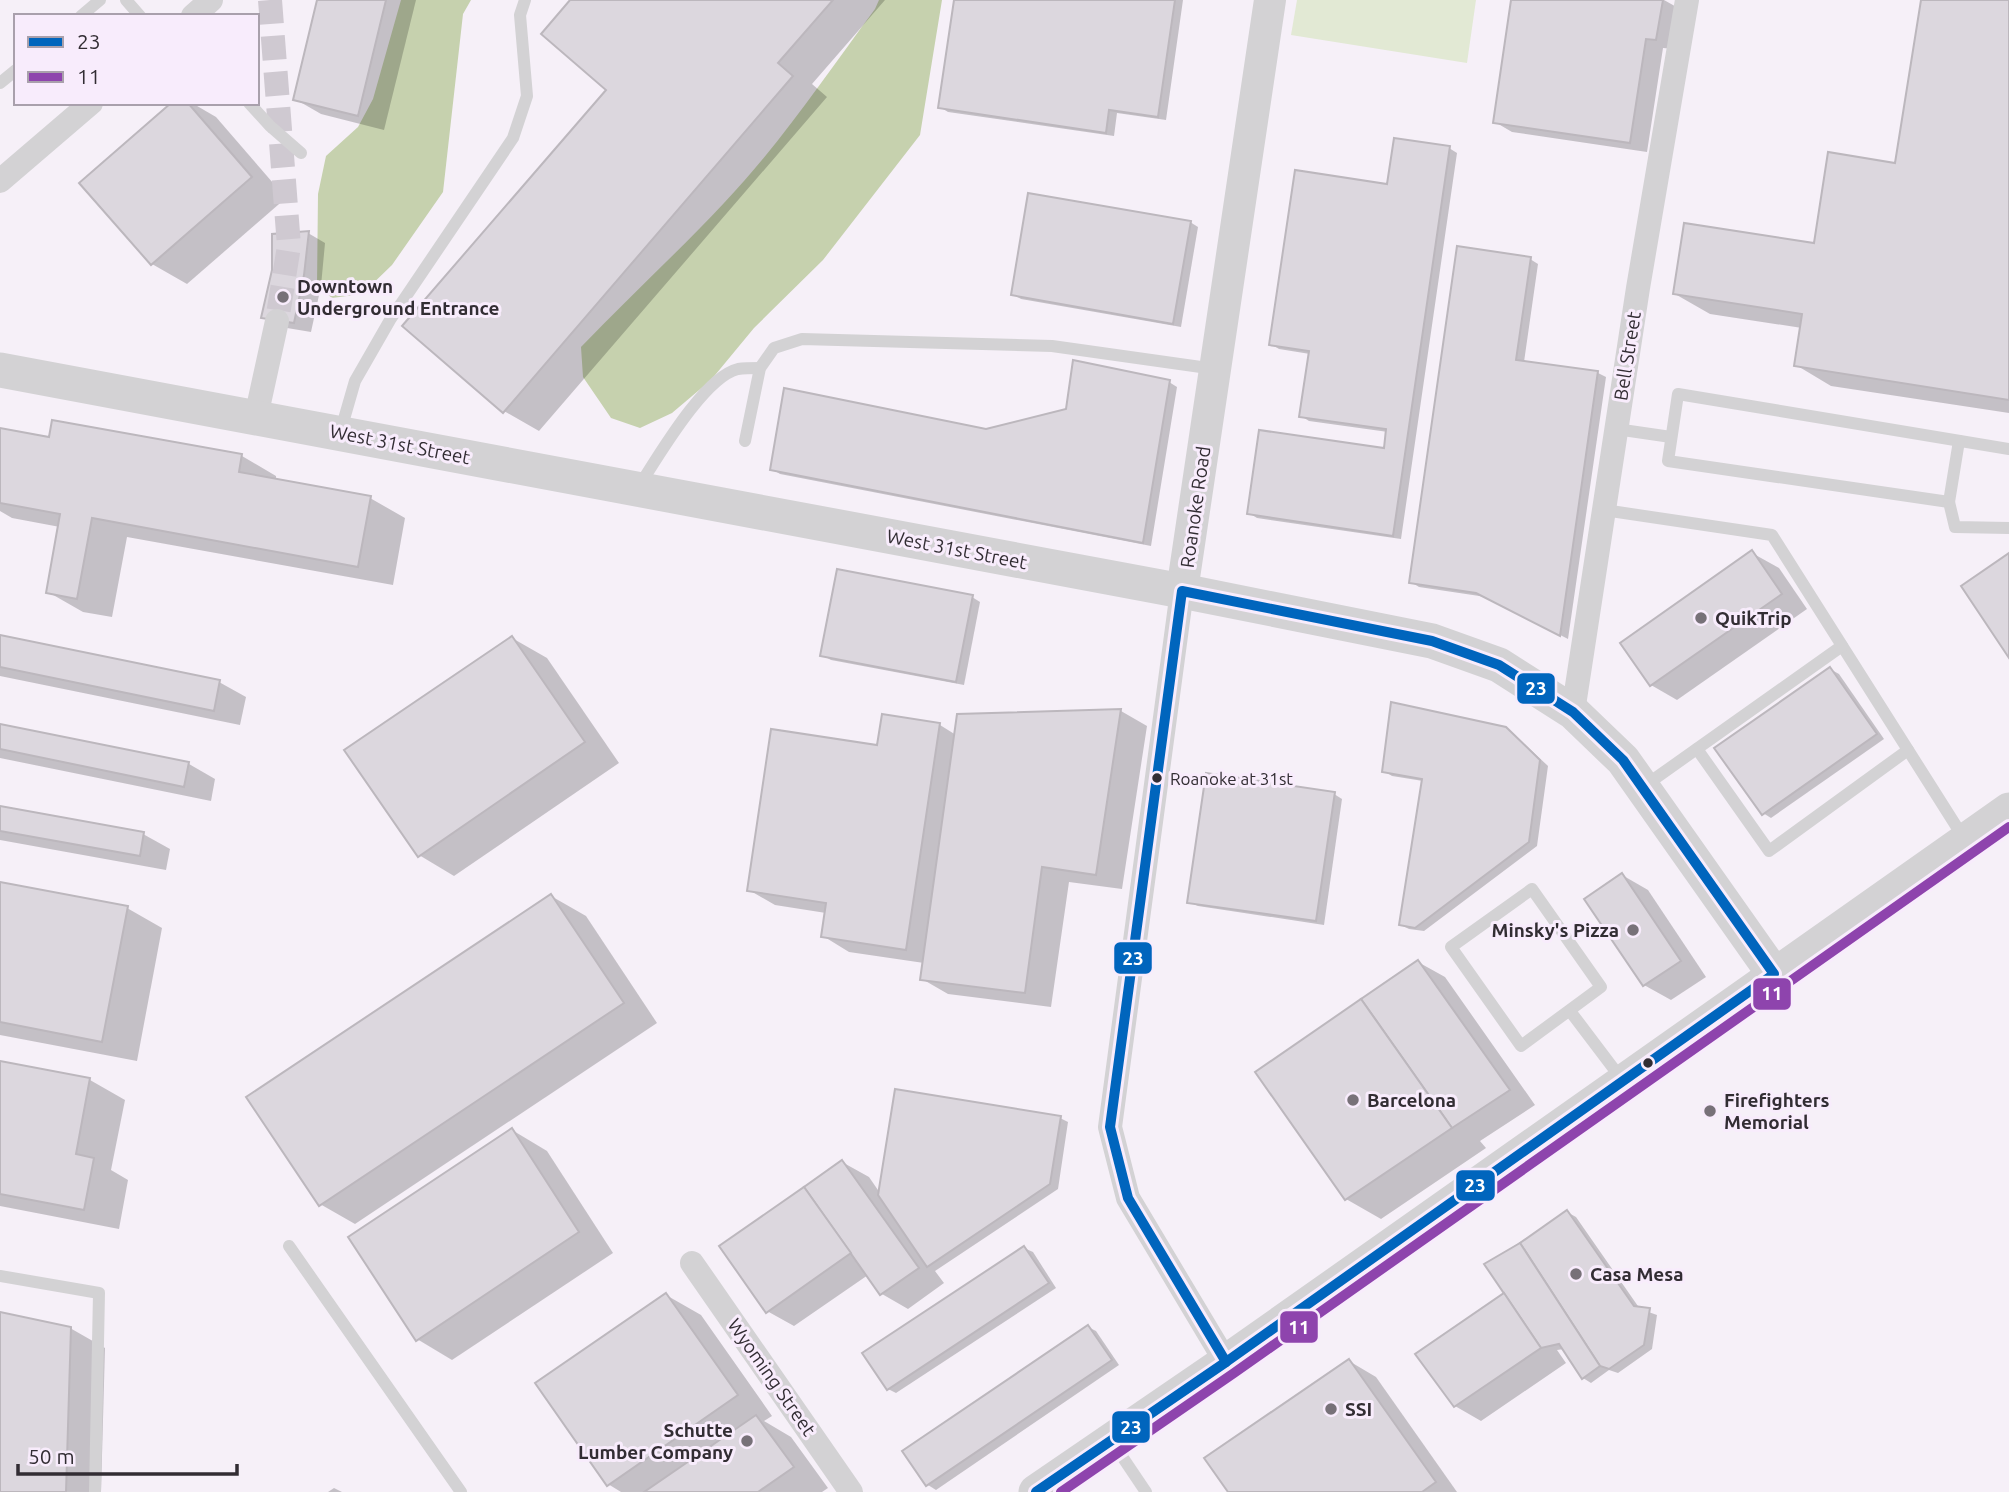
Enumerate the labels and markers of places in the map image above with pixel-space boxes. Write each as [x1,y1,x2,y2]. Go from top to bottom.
place label: Downtown Underground Entrance [297,275,499,319]
marker: Downtown Underground Entrance [275,289,291,305]
place label: QuikTrip [1715,607,1792,629]
marker: QuikTrip [1693,610,1709,626]
place label: Roanoke at 31st [1170,769,1293,788]
marker: Roanoke at 31st [1150,771,1164,785]
place label: Minsky's Pizza [1492,919,1619,941]
marker: Minsky's Pizza [1625,922,1641,938]
unlabelled marker [1641,1056,1655,1070]
place label: Barcelona [1367,1089,1456,1111]
place label: Firefighters Memorial [1724,1089,1830,1133]
marker: Barcelona [1345,1092,1361,1108]
marker: Firefighters Memorial [1702,1103,1718,1119]
place label: Casa Mesa [1590,1263,1684,1285]
marker: Casa Mesa [1568,1266,1584,1282]
place label: SSI [1345,1398,1372,1420]
marker: SSI [1323,1401,1339,1417]
place label: Schutte Lumber Company [578,1419,733,1463]
marker: Schutte Lumber Company [739,1433,755,1449]

